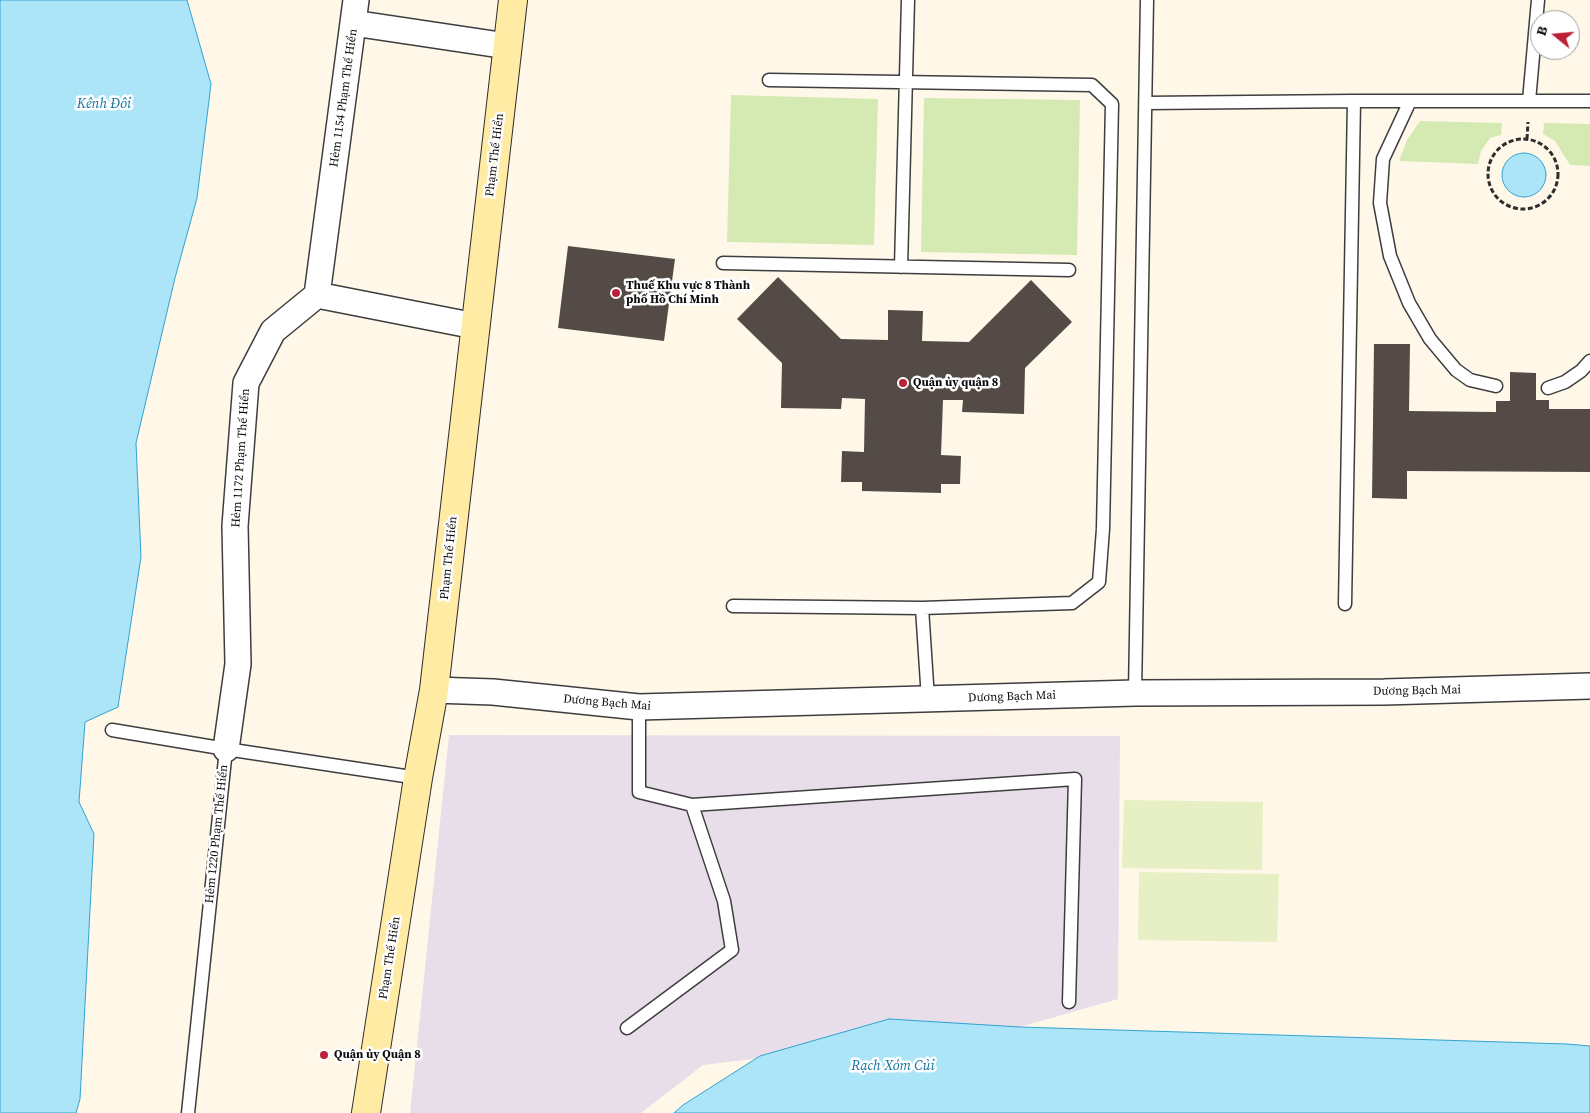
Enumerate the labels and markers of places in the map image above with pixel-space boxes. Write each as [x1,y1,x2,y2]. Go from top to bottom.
place label: Thuế Khu vực 8 Thành phố Hồ Chí Minh [626,279,750,307]
marker: Thuế Khu vực 8 Thành phố Hồ Chí Minh [610,287,622,299]
place label: Quận ủy quận 8 [913,376,998,390]
marker: Quận ủy quận 8 [897,377,909,389]
place label: Quận ủy Quận 8 [334,1048,421,1062]
marker: Quận ủy Quận 8 [318,1049,330,1061]

